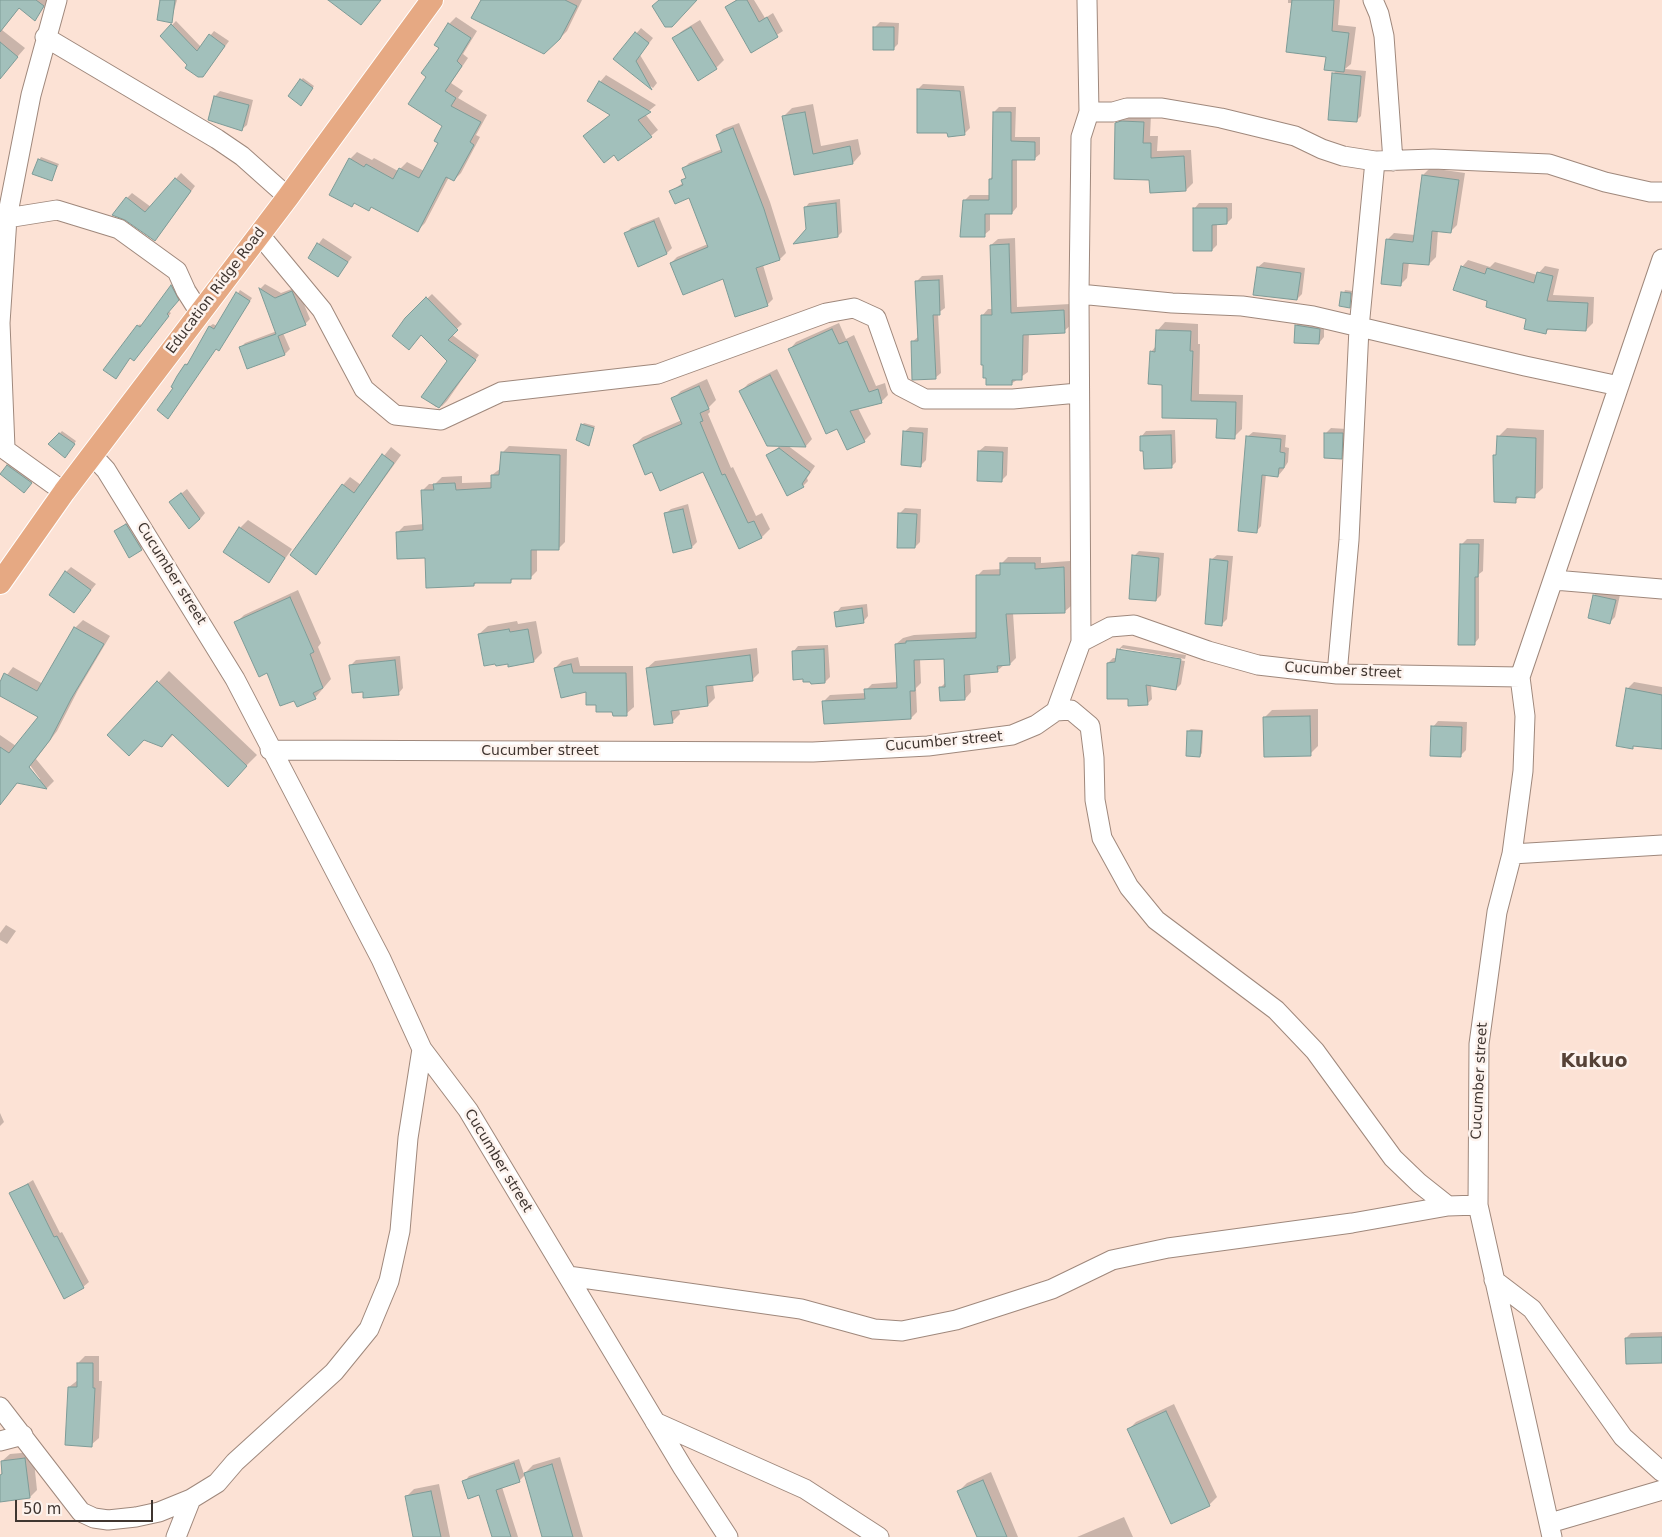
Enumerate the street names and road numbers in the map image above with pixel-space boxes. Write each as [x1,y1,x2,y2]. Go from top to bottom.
street label: Education Ridge Road [163,225,269,357]
street label: Cucumber street [133,520,209,628]
street label: Cucumber street [1284,660,1402,682]
street label: Cucumber street [885,729,1003,755]
street label: Cucumber street [481,743,599,759]
street label: Cucumber street [1469,1022,1491,1140]
street label: Cucumber street [461,1106,535,1216]

